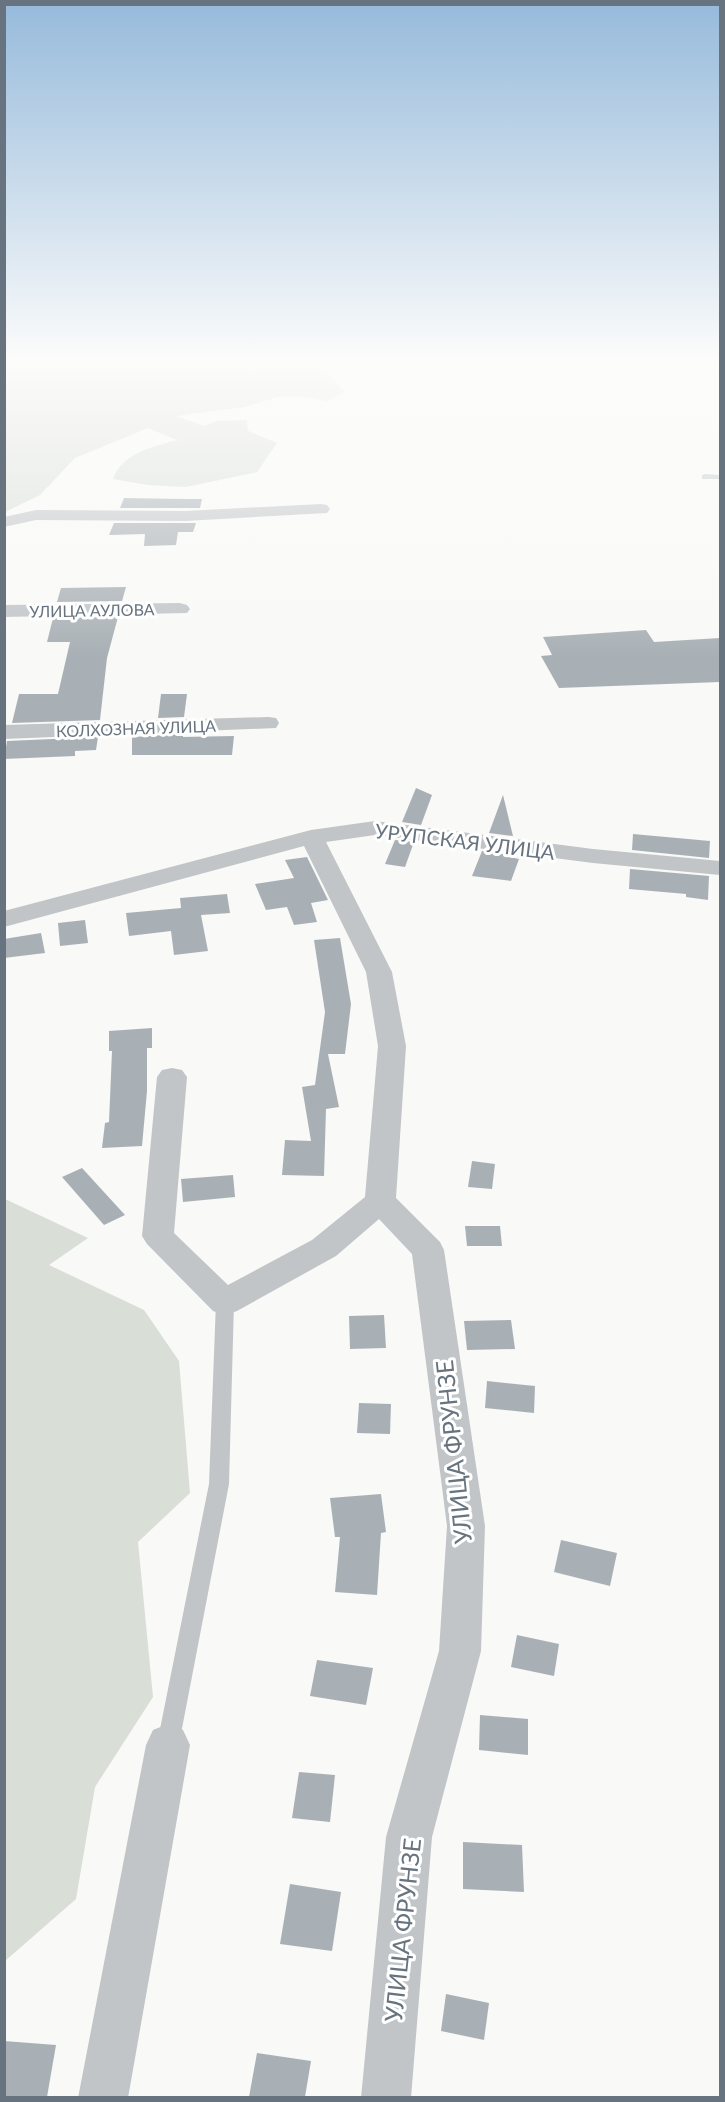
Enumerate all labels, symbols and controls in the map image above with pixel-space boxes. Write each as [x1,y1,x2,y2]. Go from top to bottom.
street label: УЛИЦА АУЛОВА [29,599,155,621]
street label: КОЛХОЗНАЯ УЛИЦА [56,716,216,740]
street label: УРУПСКАЯ УЛИЦА [374,818,557,864]
street label: УЛИЦА ФРУНЗЕ [429,1359,477,1545]
street label: УЛИЦА ФРУНЗЕ [378,1837,426,2023]

